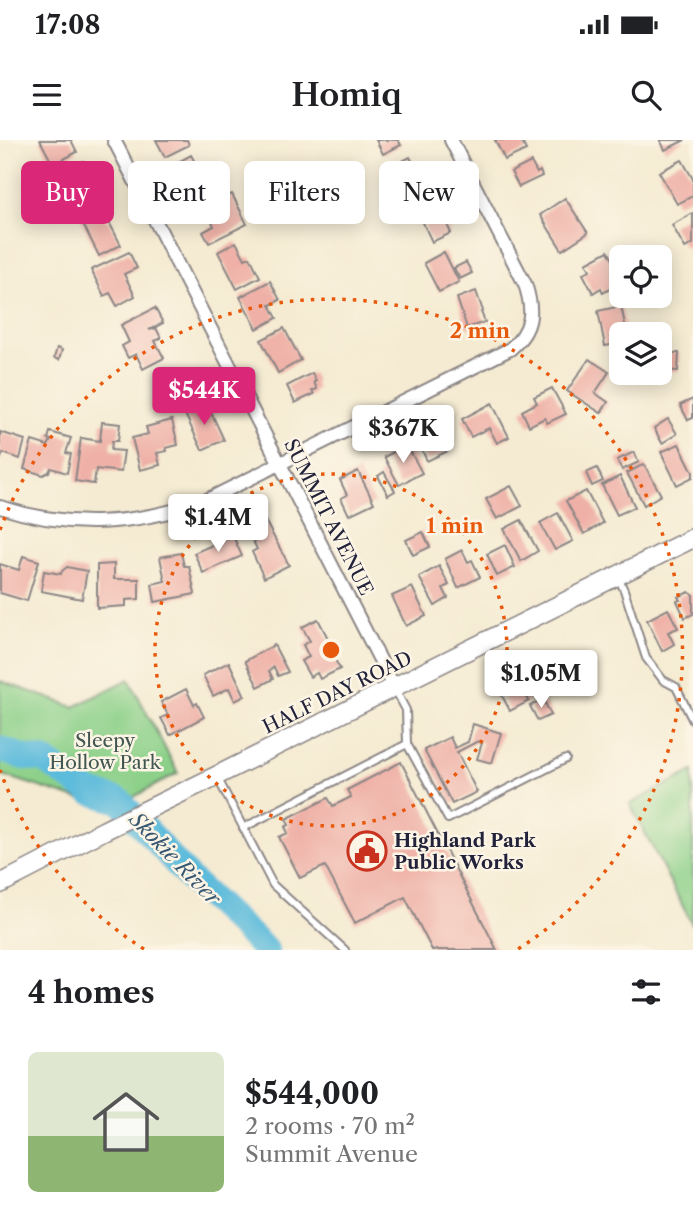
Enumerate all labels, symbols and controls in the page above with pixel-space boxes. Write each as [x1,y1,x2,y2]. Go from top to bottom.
text: 17:08 [35,9,101,41]
text: Homiq [291,75,402,114]
icon: menu [28,76,66,114]
icon: search [627,76,665,114]
chip: Buy [21,161,114,224]
chip: Rent [128,161,230,224]
chip: Filters [244,161,365,224]
chip: New [379,161,479,224]
map controls [609,245,672,385]
button: locate [609,245,672,308]
text: 2 min [450,318,511,343]
button: layers [609,322,672,385]
pin: $544K [155,368,253,427]
text: $544K [168,376,240,404]
pin: $367K [354,406,452,465]
text: $367K [368,414,438,442]
street label: SUMMIT AVENUE [279,435,378,599]
pin: $1.4M [169,494,267,554]
text: $1.4M [184,503,252,531]
text: 1 min [426,513,484,538]
centre of rings [319,638,343,662]
street label: HALF DAY ROAD [259,646,416,739]
pin: $1.05M [484,650,598,710]
text: $1.05M [500,659,582,687]
park label: Sleepy Hollow Park [49,729,162,774]
water label: Skokie River [123,805,227,911]
place label: Highland Park Public Works [394,829,536,874]
public building icon: Highland Park Public Works [346,830,388,872]
icon: filters [627,973,665,1011]
text: 4 homes [28,974,155,1011]
text: $544,000 [245,1075,379,1112]
icon: home [84,1080,168,1164]
text: 2 rooms · 70 m² [245,1112,415,1140]
text: Summit Avenue [245,1140,418,1168]

